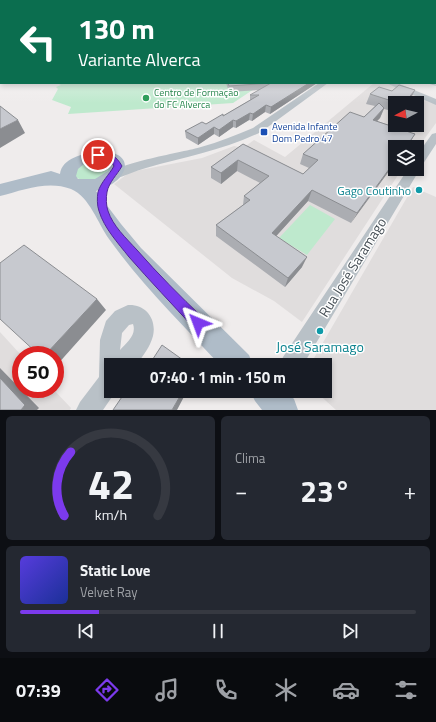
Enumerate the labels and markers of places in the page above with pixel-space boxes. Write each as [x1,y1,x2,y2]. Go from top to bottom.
place label: Centro de Formação do FC Alverca [154,85,238,112]
marker: Centro de Formação do FC Alverca [141,93,151,103]
place label: Avenida Infante Dom Pedro 47 [272,119,338,146]
marker: Avenida Infante Dom Pedro 47 [259,127,269,137]
pin [81,138,115,172]
place label: Gago Coutinho [337,181,411,200]
marker: Gago Coutinho [414,185,424,195]
marker: José Saramago [315,326,325,336]
place label: José Saramago [276,336,364,357]

